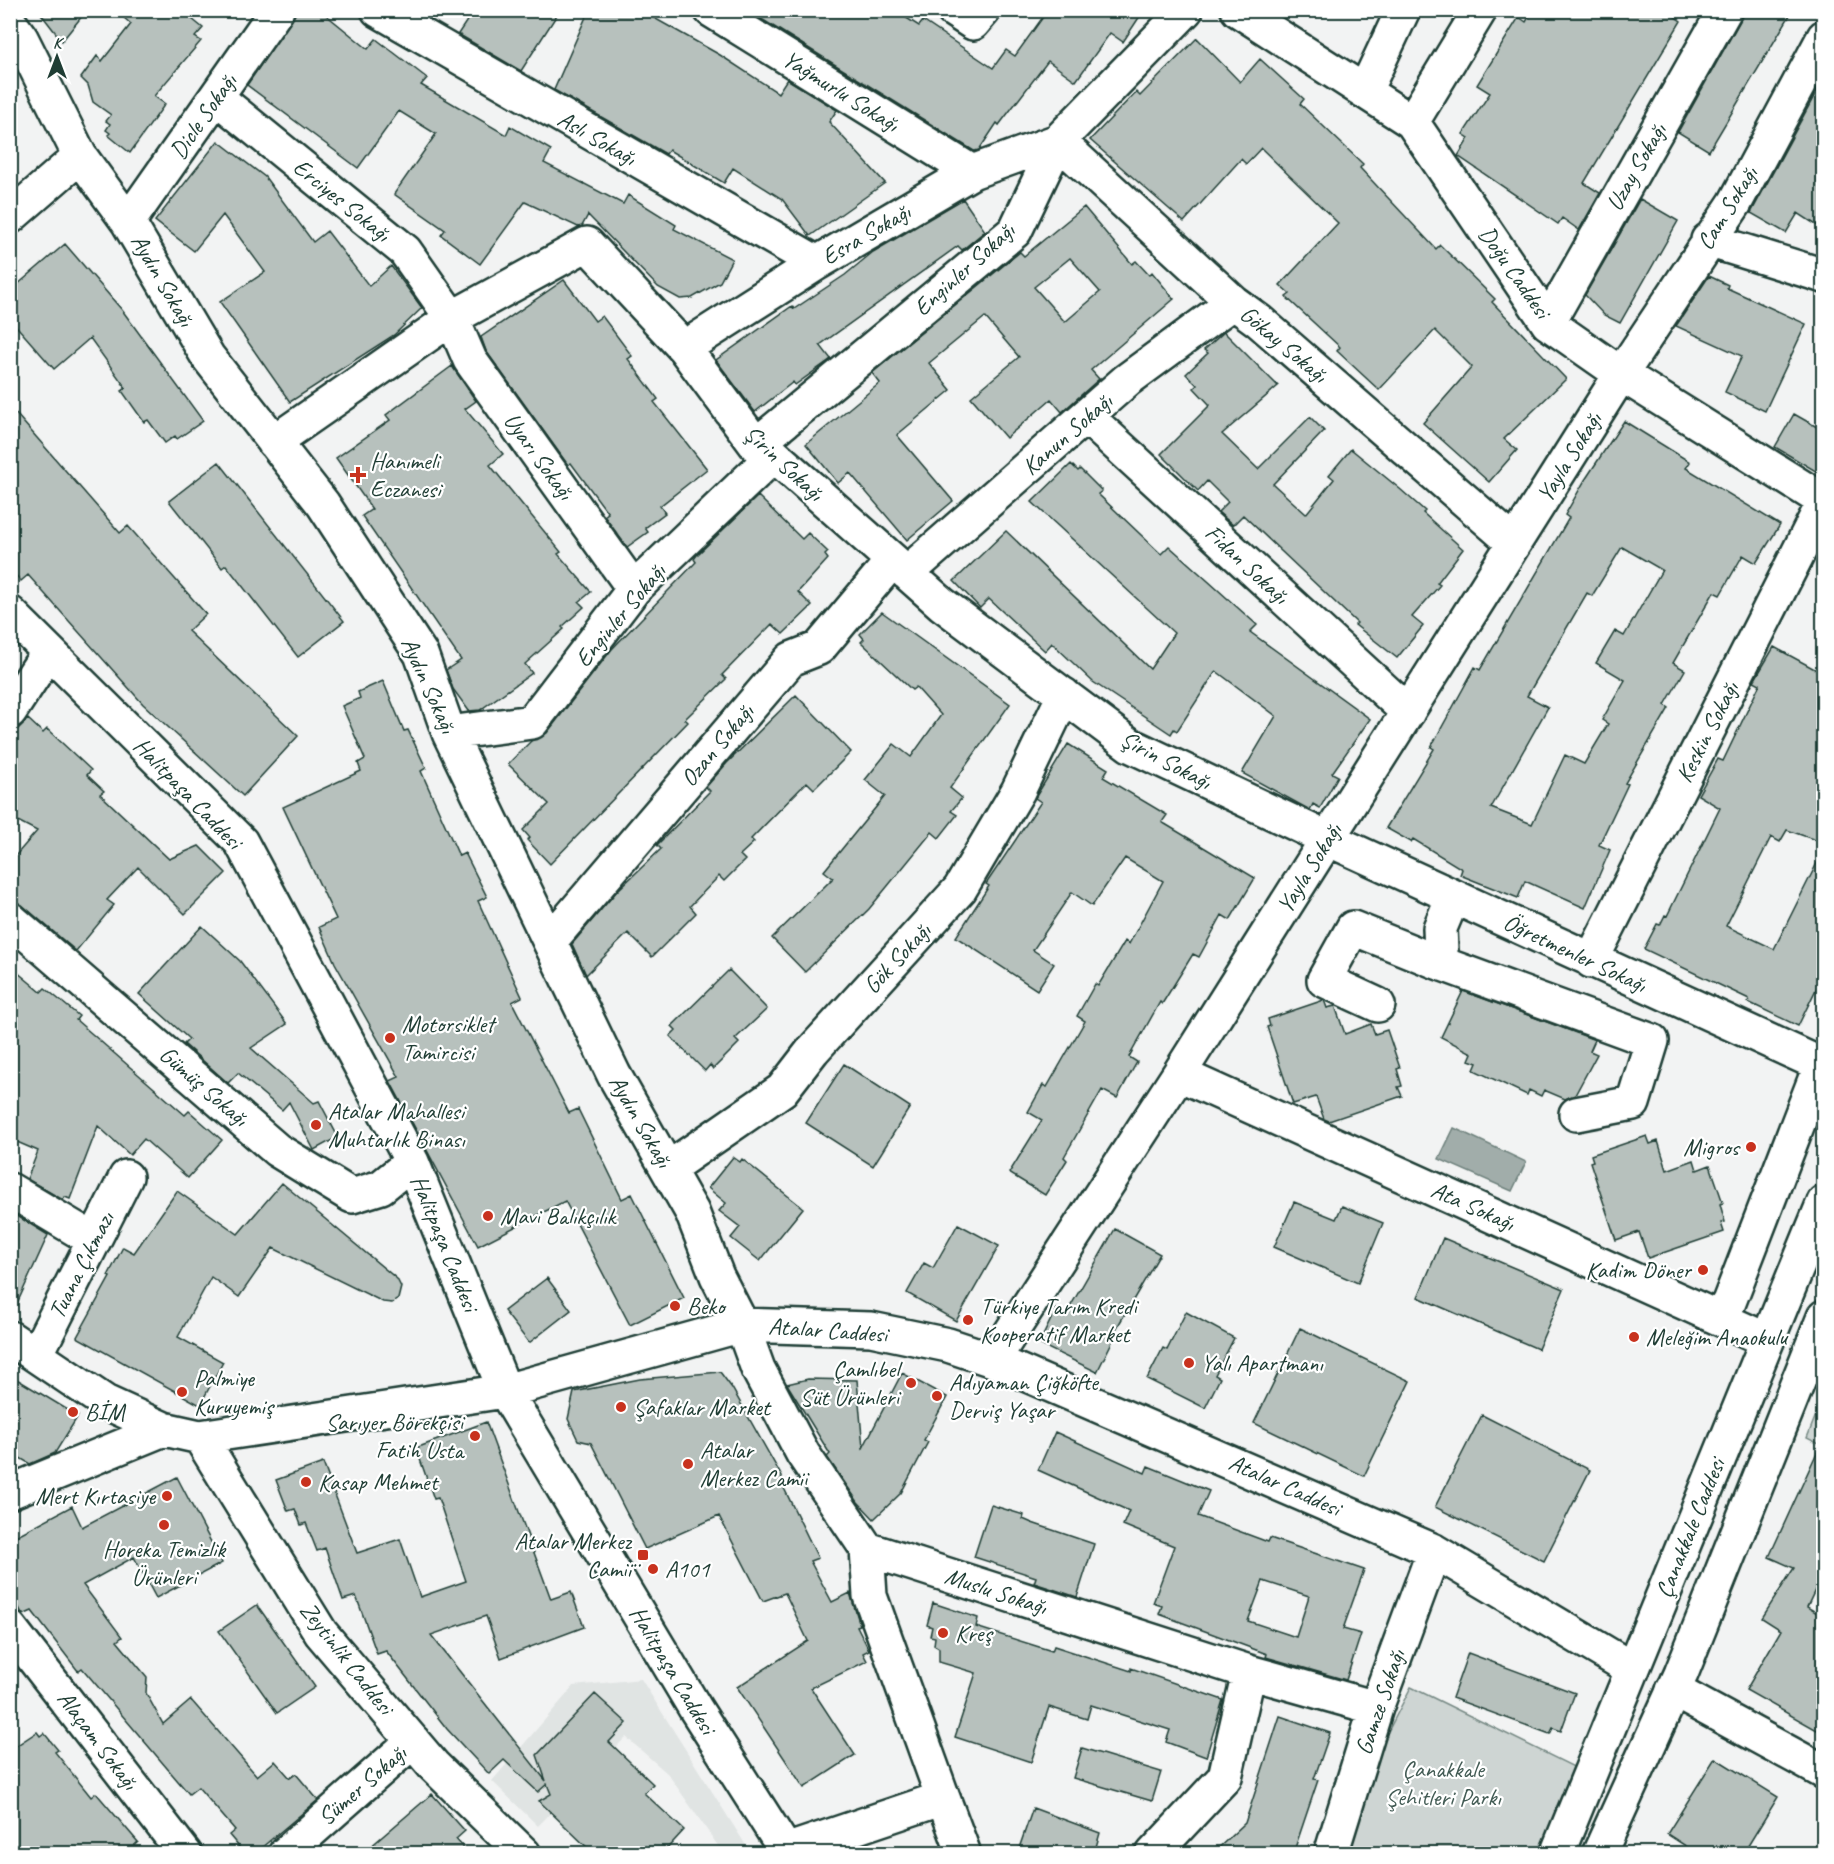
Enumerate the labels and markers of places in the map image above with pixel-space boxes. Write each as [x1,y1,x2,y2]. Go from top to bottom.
place label: Hanımeli Eczanesi [370,446,444,504]
marker: Hanımeli Eczanesi [351,468,365,482]
place label: Motorsiklet Tamircisi [402,1009,497,1067]
marker: Motorsiklet Tamircisi [383,1031,397,1045]
place label: Atalar Mahallesi Muhtarlık Binası [328,1096,467,1154]
marker: Atalar Mahallesi Muhtarlık Binası [309,1118,323,1132]
place label: Migros [1683,1132,1741,1162]
marker: Migros [1744,1140,1758,1154]
place label: Mavi Balıkçılık [500,1201,618,1231]
marker: Mavi Balıkçılık [481,1209,495,1223]
place label: Kadim Döner [1586,1255,1693,1285]
marker: Kadim Döner [1696,1263,1710,1277]
place label: Beko [687,1291,727,1321]
place label: Türkiye Tarım Kredi Kooperatif Market [980,1291,1139,1349]
marker: Beko [668,1299,682,1313]
marker: Türkiye Tarım Kredi Kooperatif Market [961,1313,975,1327]
place label: Meleğim Anaokulu [1646,1322,1789,1352]
marker: Meleğim Anaokulu [1627,1330,1641,1344]
place label: Yalı Apartmanı [1201,1348,1324,1378]
place label: Çamlıbel Süt Ürünleri [800,1354,903,1412]
marker: Yalı Apartmanı [1182,1356,1196,1370]
place label: Palmiye Kuruyemiş [194,1363,276,1421]
place label: Adıyaman Çiğköfte Derviş Yaşar [949,1367,1100,1425]
marker: Çamlıbel Süt Ürünleri [904,1376,918,1390]
marker: Palmiye Kuruyemiş [175,1385,189,1399]
marker: Adıyaman Çiğköfte Derviş Yaşar [930,1389,944,1403]
place label: Şafaklar Market [633,1392,772,1422]
place label: BİM [85,1397,127,1427]
marker: Şafaklar Market [614,1400,628,1414]
marker: BİM [66,1405,80,1419]
place label: Sarıyer Börekçisi Fatih Usta [325,1407,466,1465]
marker: Sarıyer Börekçisi Fatih Usta [468,1429,482,1443]
place label: Atalar Merkez Camii [700,1435,810,1493]
marker: Atalar Merkez Camii [681,1457,695,1471]
place label: Kasap Mehmet [318,1467,439,1497]
marker: Kasap Mehmet [299,1475,313,1489]
place label: Mert Kırtasiye [35,1481,157,1511]
marker: Mert Kırtasiye [160,1489,174,1503]
marker: Horeka Temizlik Ürünleri [157,1518,171,1532]
place label: Atalar Merkez Cami̇i̇ [515,1526,642,1584]
place label: Horeka Temizlik Ürünleri [103,1534,227,1592]
marker: Atalar Merkez Cami̇i̇ [636,1548,650,1562]
place label: A101 [665,1554,711,1584]
marker: A101 [646,1562,660,1576]
place label: Kreş [955,1618,994,1648]
marker: Kreş [936,1626,950,1640]

